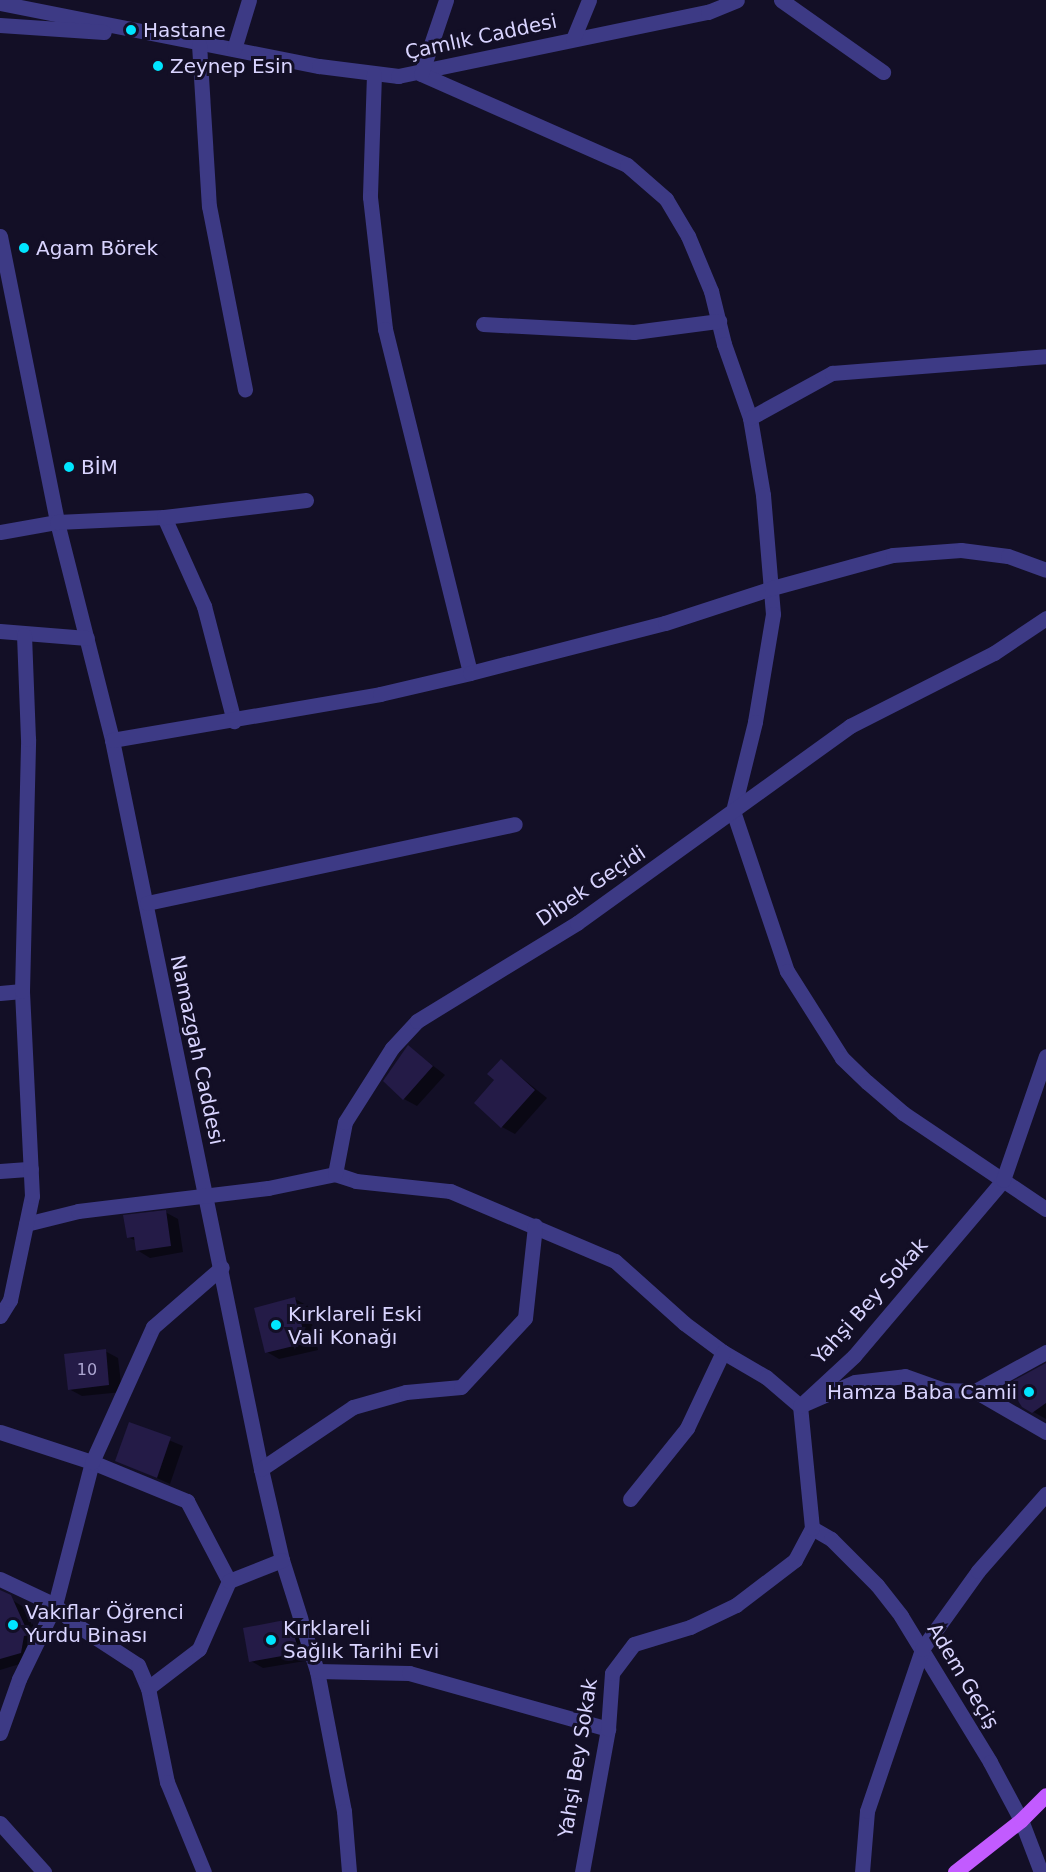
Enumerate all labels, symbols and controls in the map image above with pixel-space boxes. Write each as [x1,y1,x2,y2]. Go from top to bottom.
street label: Çamlık Caddesi [403,9,559,65]
place label: Hastane [143,18,226,42]
marker: Hastane [124,23,138,37]
place label: Zeynep Esin [170,54,293,78]
marker: Zeynep Esin [151,59,165,73]
place label: Agam Börek [36,236,158,260]
marker: Agam Börek [17,241,31,255]
place label: BİM [81,455,118,479]
marker: BİM [62,460,76,474]
street label: Dibek Geçidi [532,841,650,931]
street label: Namazgah Caddesi [165,953,229,1147]
street label: Yahşi Bey Sokak [807,1233,933,1369]
place label: Kırklareli Eski Vali Konağı [288,1302,422,1349]
marker: Kırklareli Eski Vali Konağı [269,1318,283,1332]
house number: 10 [77,1360,97,1380]
place label: Hamza Baba Camii [827,1380,1017,1404]
marker: Hamza Baba Camii [1022,1385,1036,1399]
place label: Vakıflar Öğrenci Yurdu Binası [25,1601,184,1648]
place label: Kırklareli Sağlık Tarihi Evi [283,1616,439,1663]
marker: Vakıflar Öğrenci Yurdu Binası [6,1618,20,1632]
street label: Adem Geçiş [922,1619,1004,1733]
marker: Kırklareli Sağlık Tarihi Evi [264,1633,278,1647]
street label: Yahşi Bey Sokak [554,1677,602,1839]

